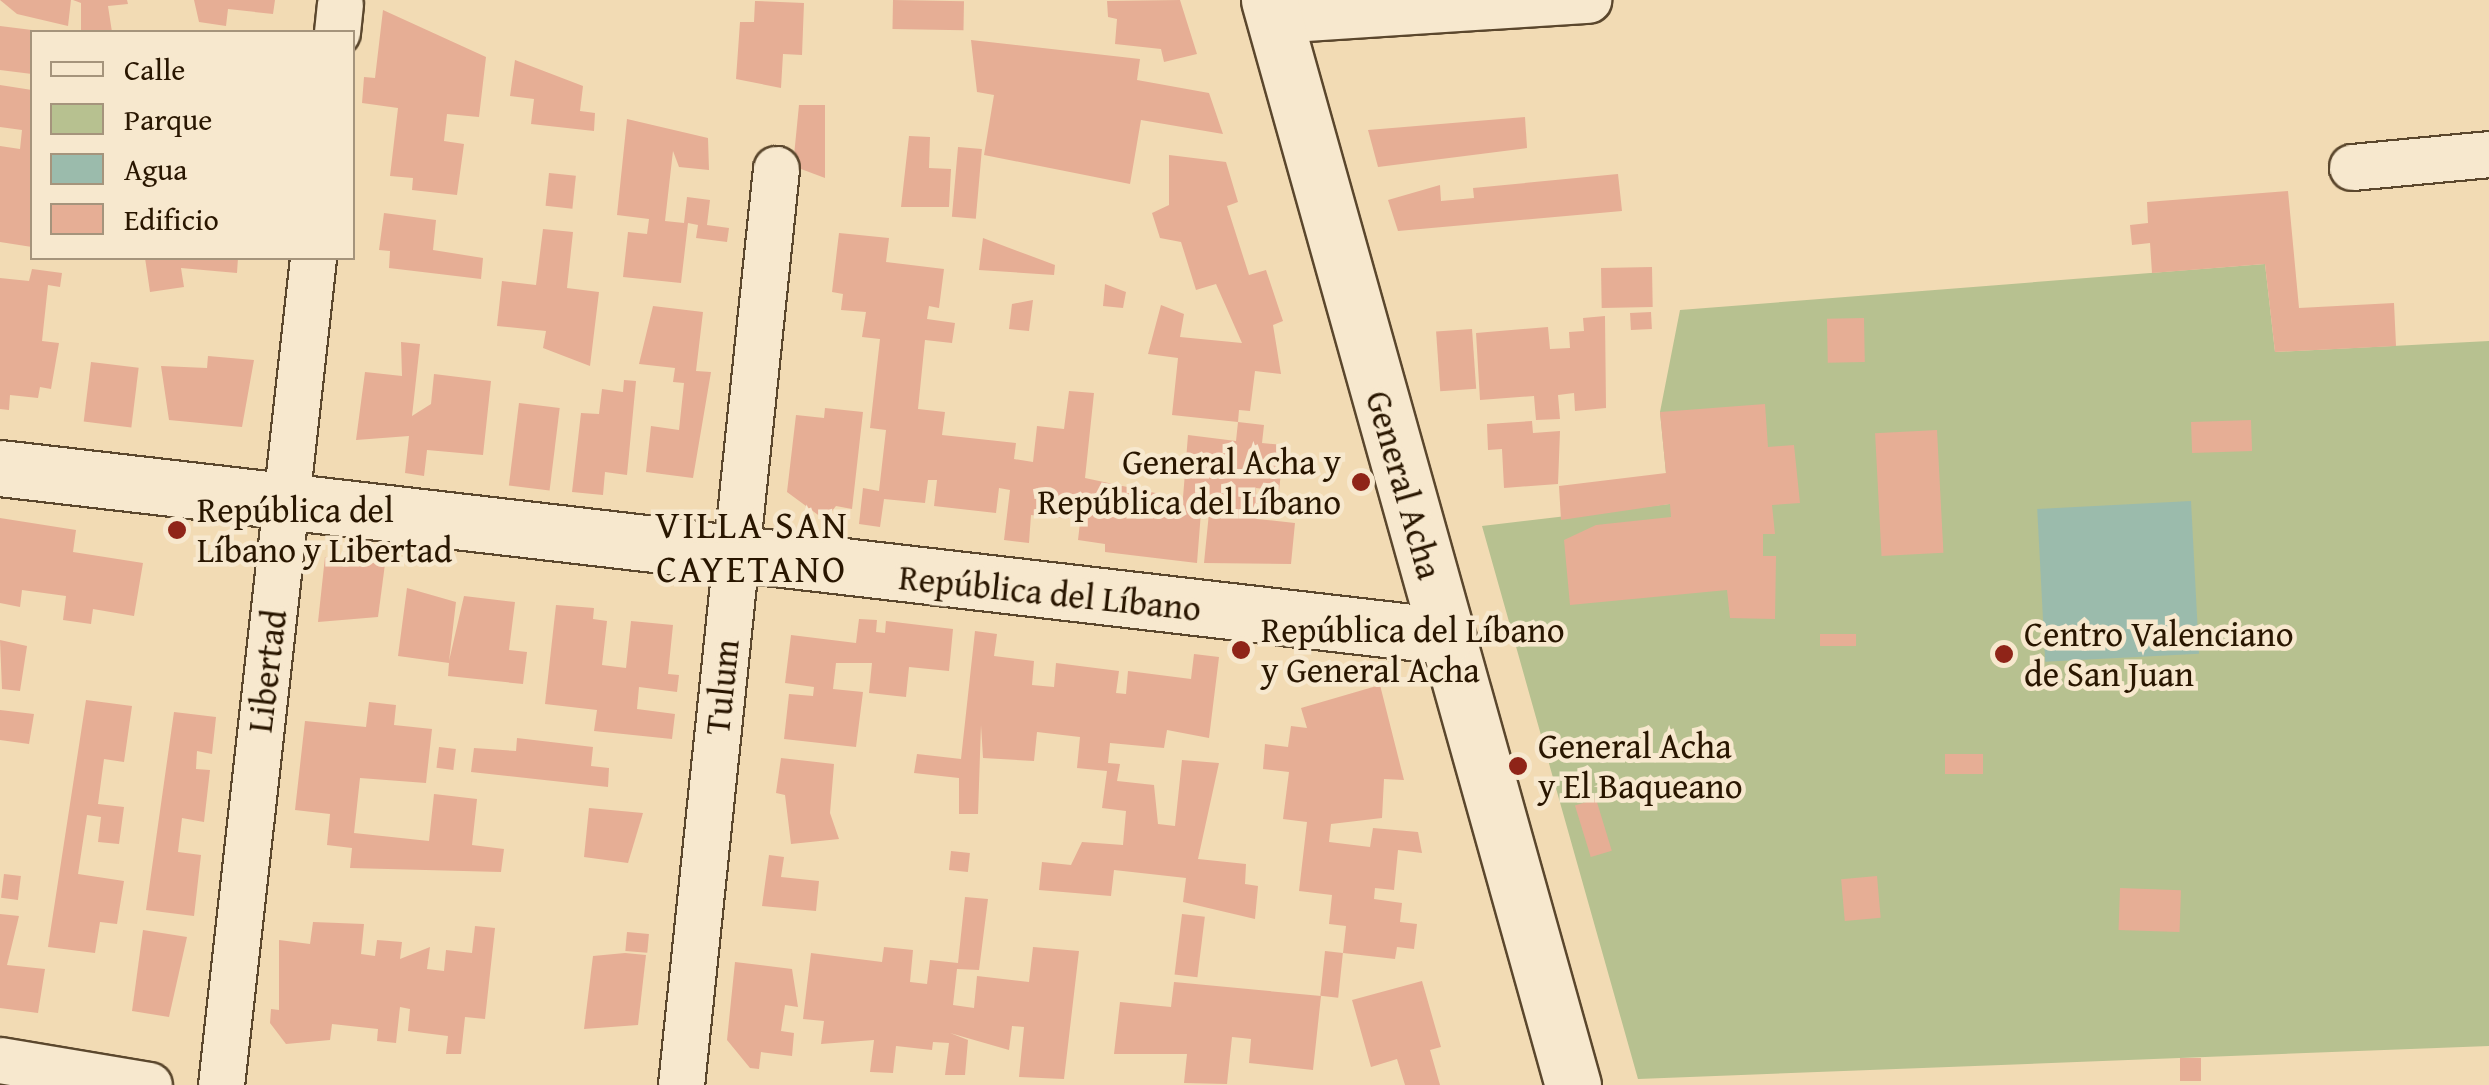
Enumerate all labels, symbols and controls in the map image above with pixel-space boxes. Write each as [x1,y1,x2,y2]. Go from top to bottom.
legend [30,30,355,260]
text: Calle [124,47,185,91]
text: Parque [124,97,212,141]
text: Agua [124,147,188,191]
text: Edificio [124,197,219,241]
street label: General Acha [1357,386,1451,584]
place label: General Acha y República del Líbano [1037,441,1341,523]
marker: General Acha y República del Líbano [1350,471,1372,493]
place label: República del Líbano y Libertad [197,489,452,571]
district label: VILLA SAN CAYETANO [655,502,849,592]
marker: República del Líbano y Libertad [166,519,188,541]
street label: República del Líbano [897,556,1203,630]
street label: Libertad [239,607,295,735]
place label: República del Líbano y General Acha [1261,609,1565,691]
place label: Centro Valenciano de San Juan [2024,613,2294,695]
street label: Tulum [696,637,748,737]
marker: República del Líbano y General Acha [1230,639,1252,661]
marker: Centro Valenciano de San Juan [1993,643,2015,665]
place label: General Acha y El Baqueano [1538,725,1743,807]
marker: General Acha y El Baqueano [1507,755,1529,777]

